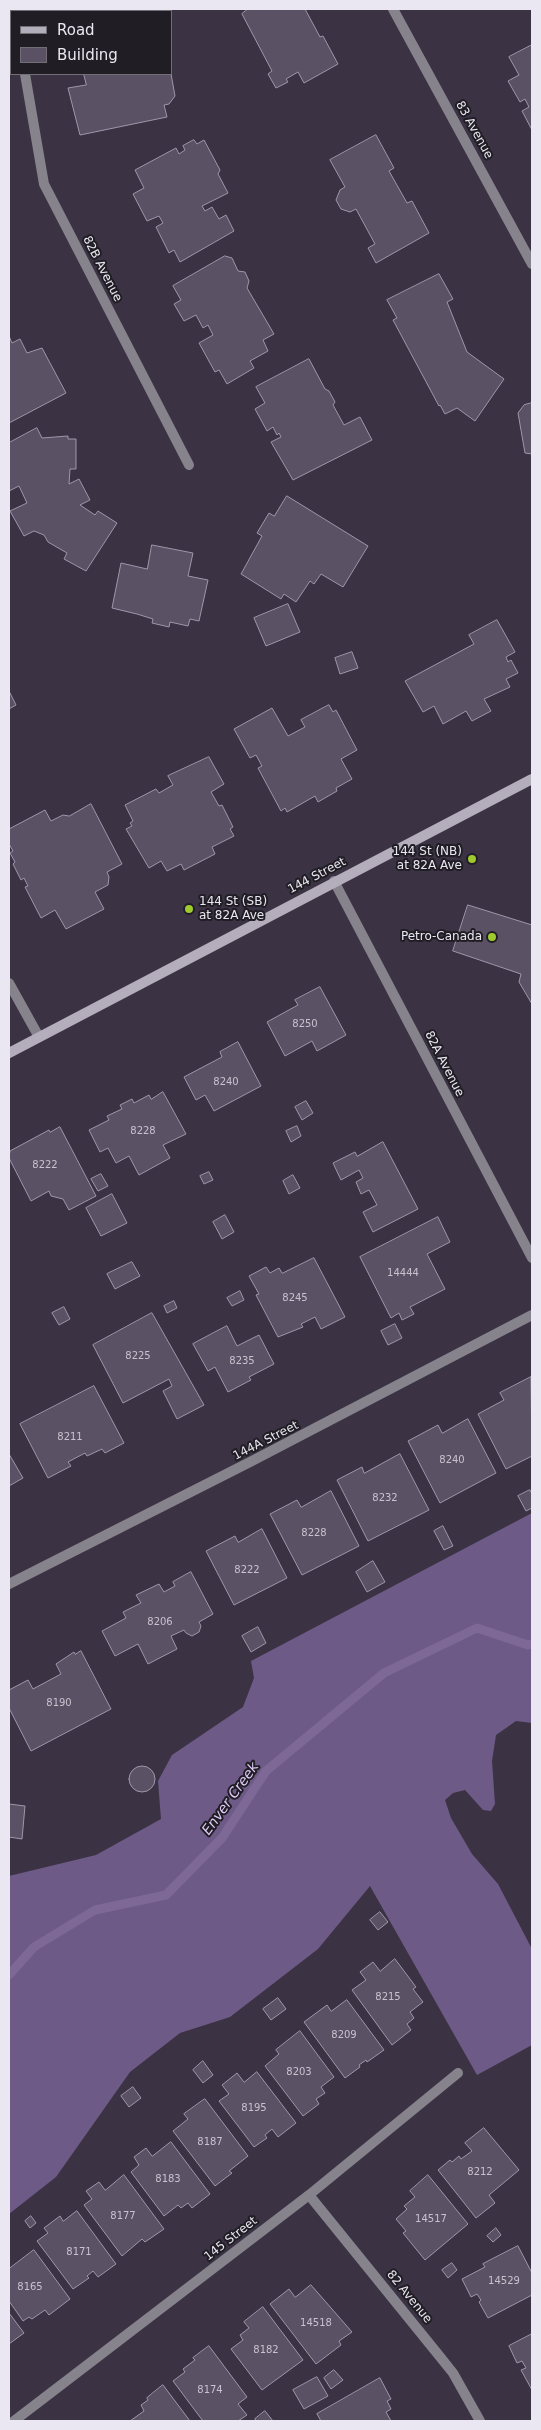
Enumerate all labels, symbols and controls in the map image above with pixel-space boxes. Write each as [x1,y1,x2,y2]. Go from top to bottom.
legend [10,10,172,75]
text: Road [57,21,95,39]
text: Building [57,46,118,64]
street label: 83 Avenue [452,99,496,161]
street label: 82B Avenue [79,234,125,304]
place label: 144 St (NB) at 82A Ave [393,845,462,873]
marker: 144 St (NB) at 82A Ave [466,853,478,865]
street label: 144 Street [286,855,348,897]
place label: 144 St (SB) at 82A Ave [199,895,267,923]
marker: 144 St (SB) at 82A Ave [183,903,195,915]
place label: Petro-Canada [401,930,482,944]
marker: Petro-Canada [486,931,498,943]
house number: 8250 [292,1018,318,1030]
street label: 82A Avenue [421,1029,467,1099]
house number: 8240 [213,1076,239,1088]
house number: 8228 [130,1125,156,1137]
house number: 8222 [32,1159,58,1171]
house number: 14444 [387,1267,419,1279]
house number: 8245 [282,1292,308,1304]
house number: 8225 [125,1350,151,1362]
house number: 8235 [229,1355,255,1367]
street label: 144A Street [231,1418,301,1464]
house number: 8211 [57,1431,83,1443]
house number: 8240 [439,1454,465,1466]
house number: 8232 [372,1492,398,1504]
house number: 8228 [301,1527,327,1539]
house number: 8222 [234,1564,260,1576]
house number: 8206 [147,1616,173,1628]
house number: 8190 [46,1697,72,1709]
water label: Enver Creek [199,1759,263,1839]
house number: 8215 [375,1991,401,2003]
house number: 8209 [331,2029,357,2041]
house number: 8203 [286,2066,312,2078]
house number: 8195 [241,2102,267,2114]
house number: 8187 [197,2136,223,2148]
house number: 8212 [467,2166,493,2178]
house number: 8183 [155,2173,181,2185]
house number: 8177 [110,2210,136,2222]
house number: 14517 [415,2213,447,2225]
street label: 145 Street [202,2214,260,2264]
house number: 8171 [66,2246,92,2258]
street label: 82 Avenue [383,2268,435,2326]
house number: 14529 [488,2275,520,2287]
house number: 8165 [17,2281,43,2293]
house number: 14518 [300,2317,332,2329]
house number: 8182 [253,2344,279,2356]
house number: 8174 [197,2384,223,2396]

